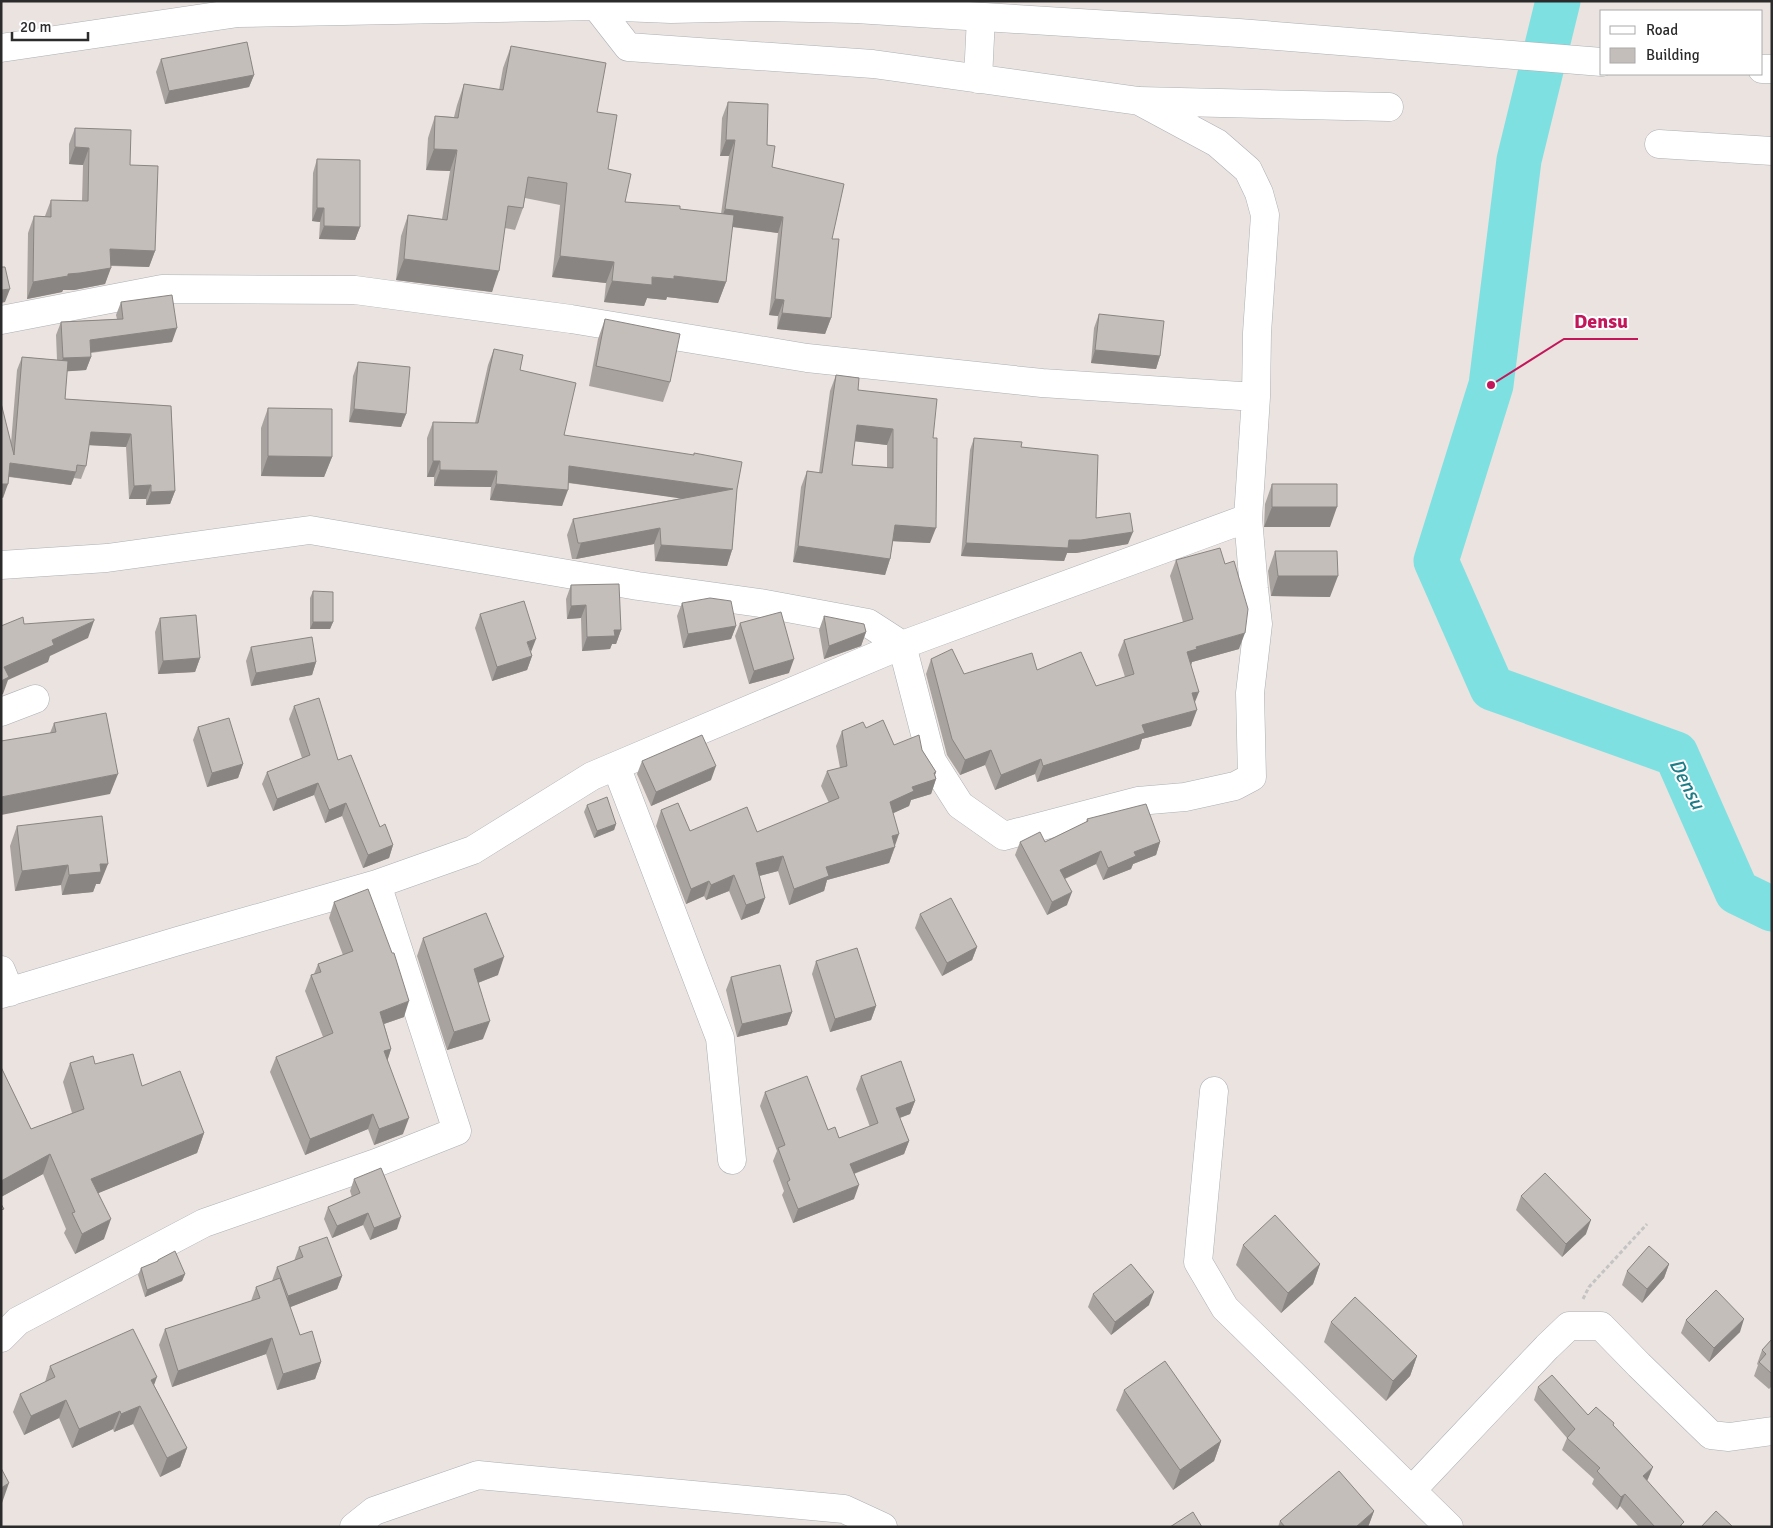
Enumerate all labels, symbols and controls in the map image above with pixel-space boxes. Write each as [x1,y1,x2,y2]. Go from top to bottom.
scale bar [12,10,89,42]
legend [1600,10,1763,75]
text: 20 m [20,18,51,36]
text: Road [1646,21,1678,39]
text: Building [1646,46,1700,64]
callout: Densu [1564,304,1638,339]
text: Densu [1574,309,1628,334]
water label: Densu [1664,754,1711,814]

